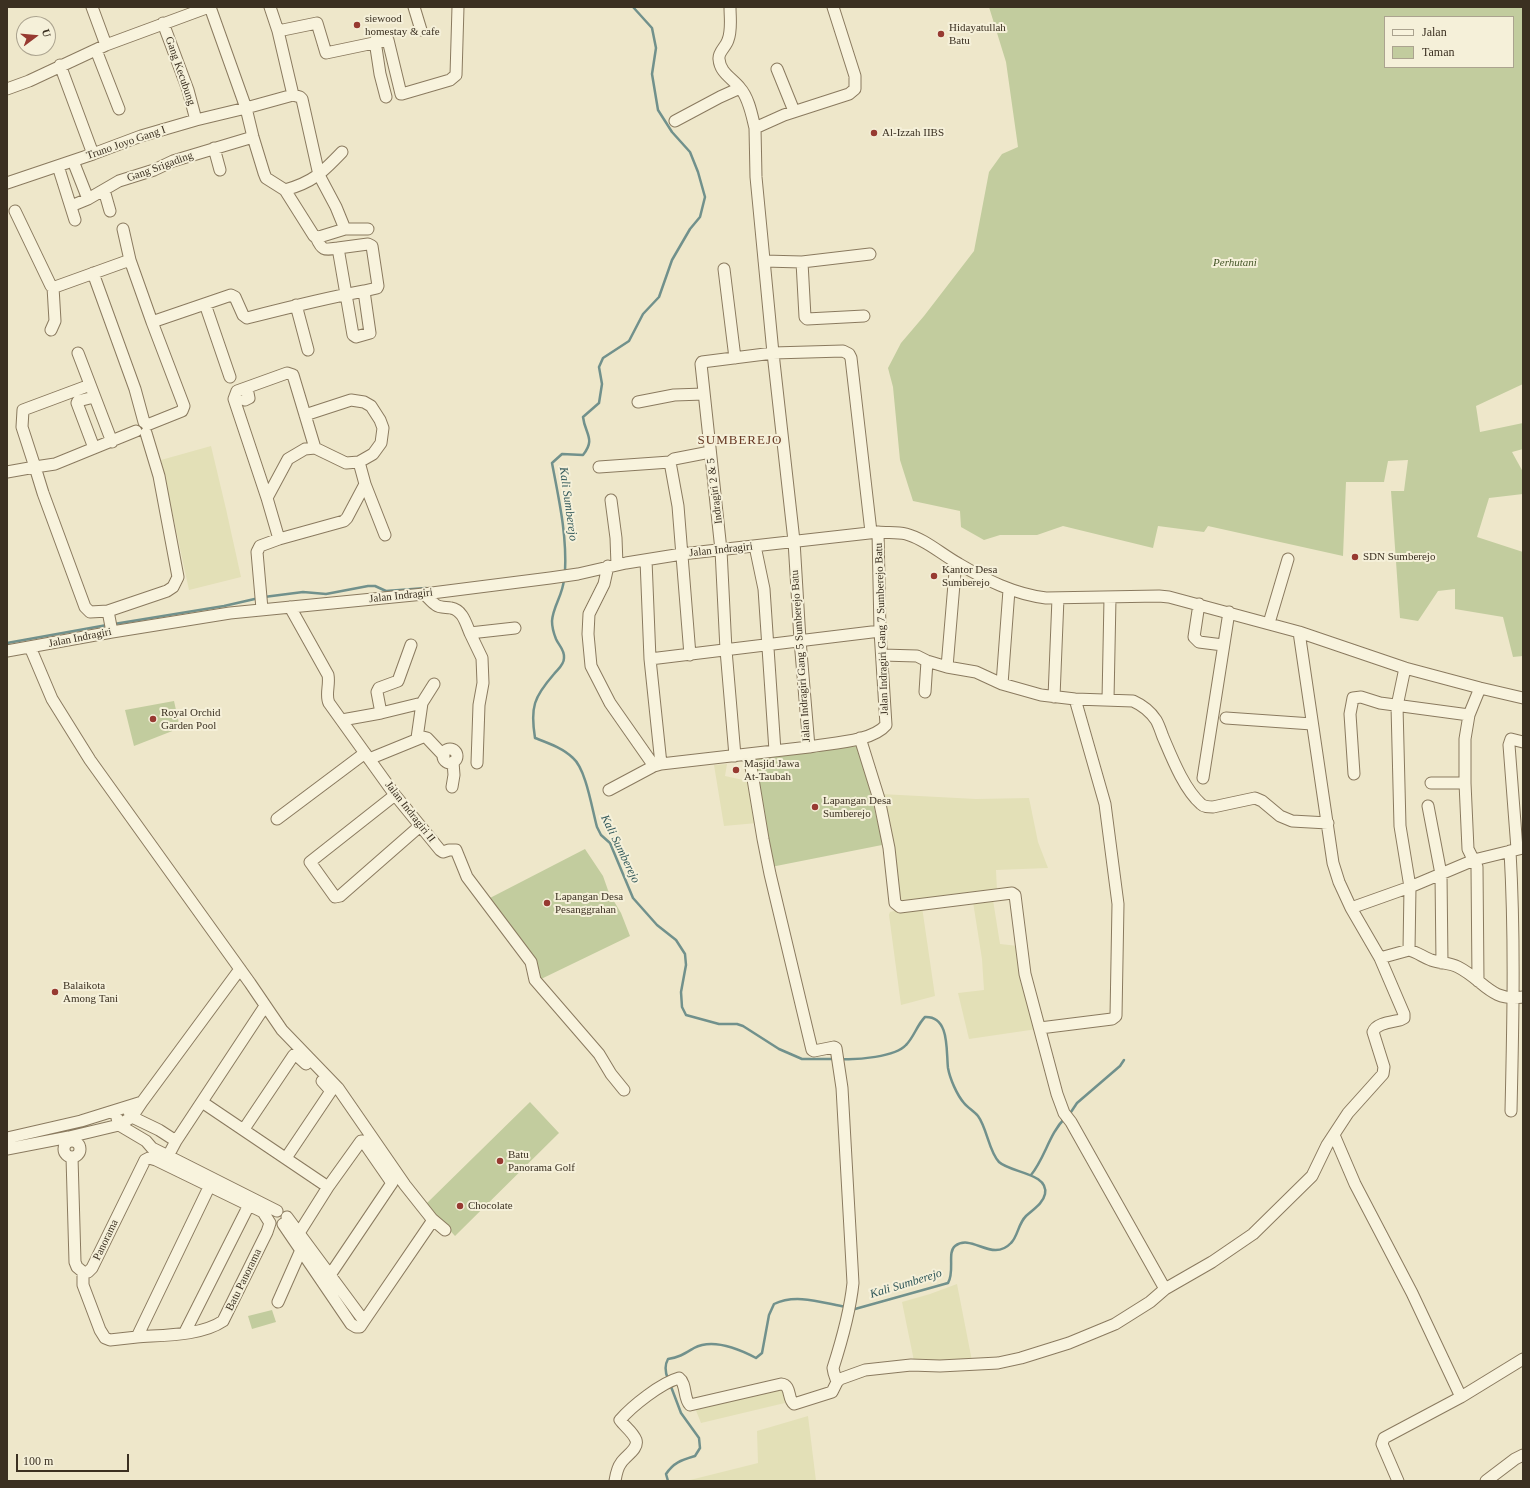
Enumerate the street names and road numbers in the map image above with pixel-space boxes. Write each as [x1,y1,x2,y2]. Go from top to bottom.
street label: Gang Kecubung [162,35,198,107]
street label: Truno Joyo Gang I [85,123,167,163]
street label: Gang Srigading [125,149,195,185]
street label: Indragiri 2 & 5 [704,457,726,525]
street label: Jalan Indragiri [689,540,753,560]
street label: Jalan Indragiri Gang 7 Sumberejo Batu [872,543,892,715]
street label: Jalan Indragiri Gang 5 Sumberejo Batu [788,569,814,743]
street label: Jalan Indragiri [369,586,433,606]
street label: Jalan Indragiri [47,625,113,651]
street label: Jalan Indragiri II [382,779,438,845]
street label: Panorama [90,1217,122,1263]
street label: Batu Panorama [223,1247,265,1313]

